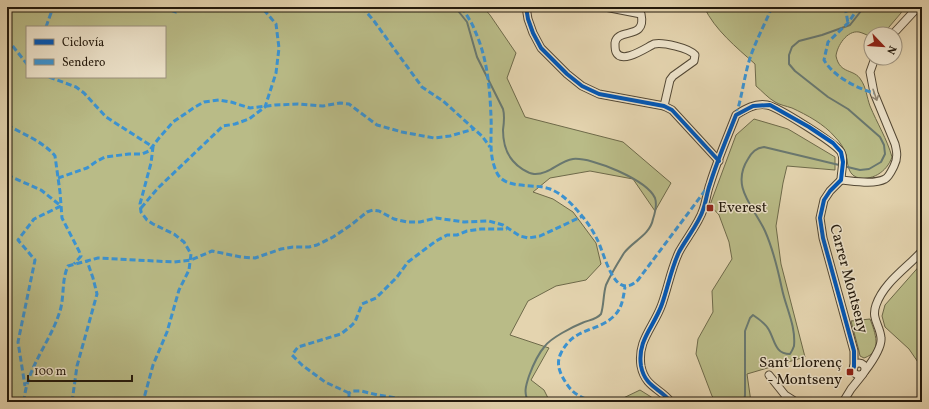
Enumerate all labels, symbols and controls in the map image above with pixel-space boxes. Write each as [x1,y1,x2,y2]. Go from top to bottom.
legend [26,26,166,78]
north arrow [863,26,903,66]
text: Ciclovía [62,35,104,51]
text: N [882,43,899,56]
text: Sendero [62,55,105,71]
one-way arrow [872,89,879,102]
place label: Everest [718,198,767,219]
marker: Everest [705,203,715,213]
street label: Carrer Montseny [823,222,873,336]
place label: Sant Llorenç - Montseny [759,353,842,391]
scale bar [28,357,132,383]
text: 100 m [34,364,67,380]
marker: Sant Llorenç - Montseny [845,367,855,377]

